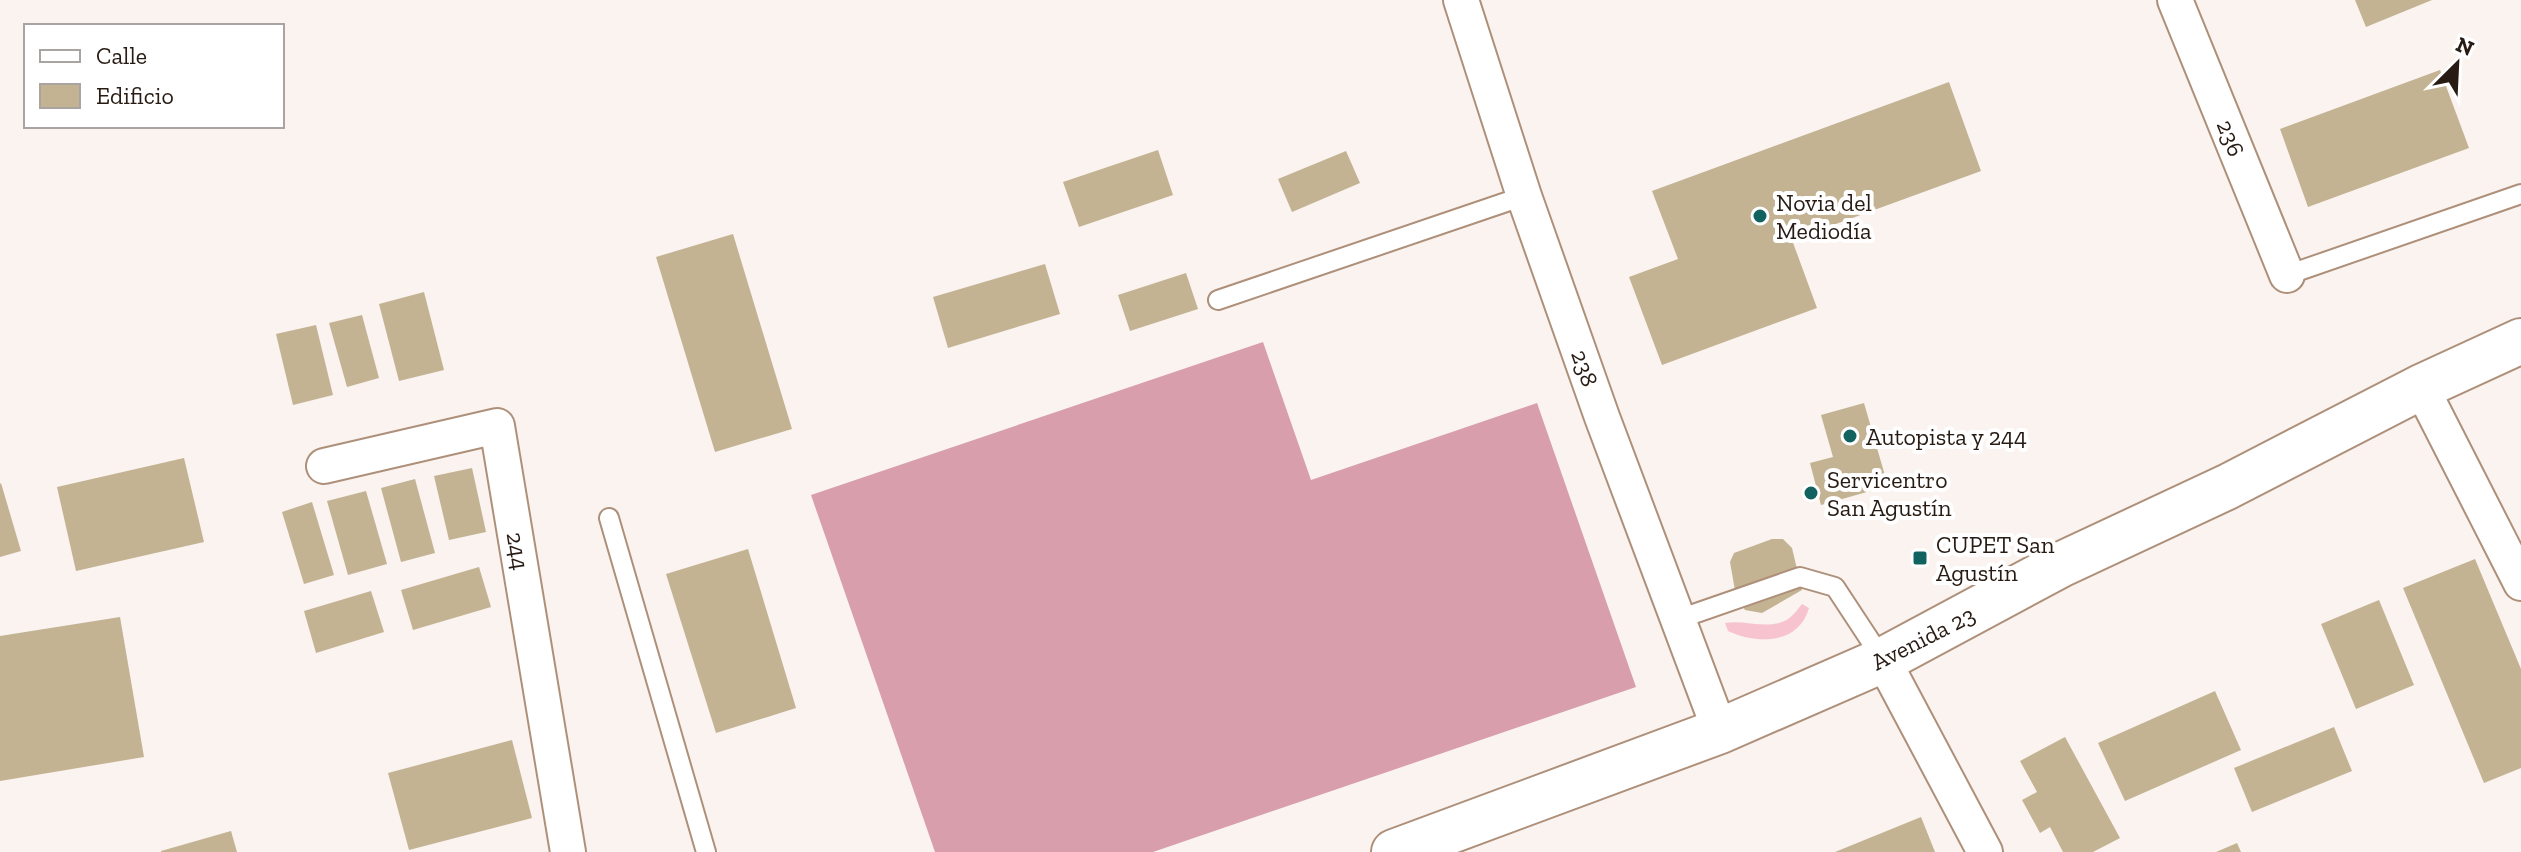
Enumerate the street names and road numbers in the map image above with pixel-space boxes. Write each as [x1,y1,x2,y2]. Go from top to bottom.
street label: 236 [2211,115,2251,161]
street label: 238 [1565,346,1605,390]
street label: 244 [501,530,535,572]
street label: Avenida 23 [1866,600,1980,676]

